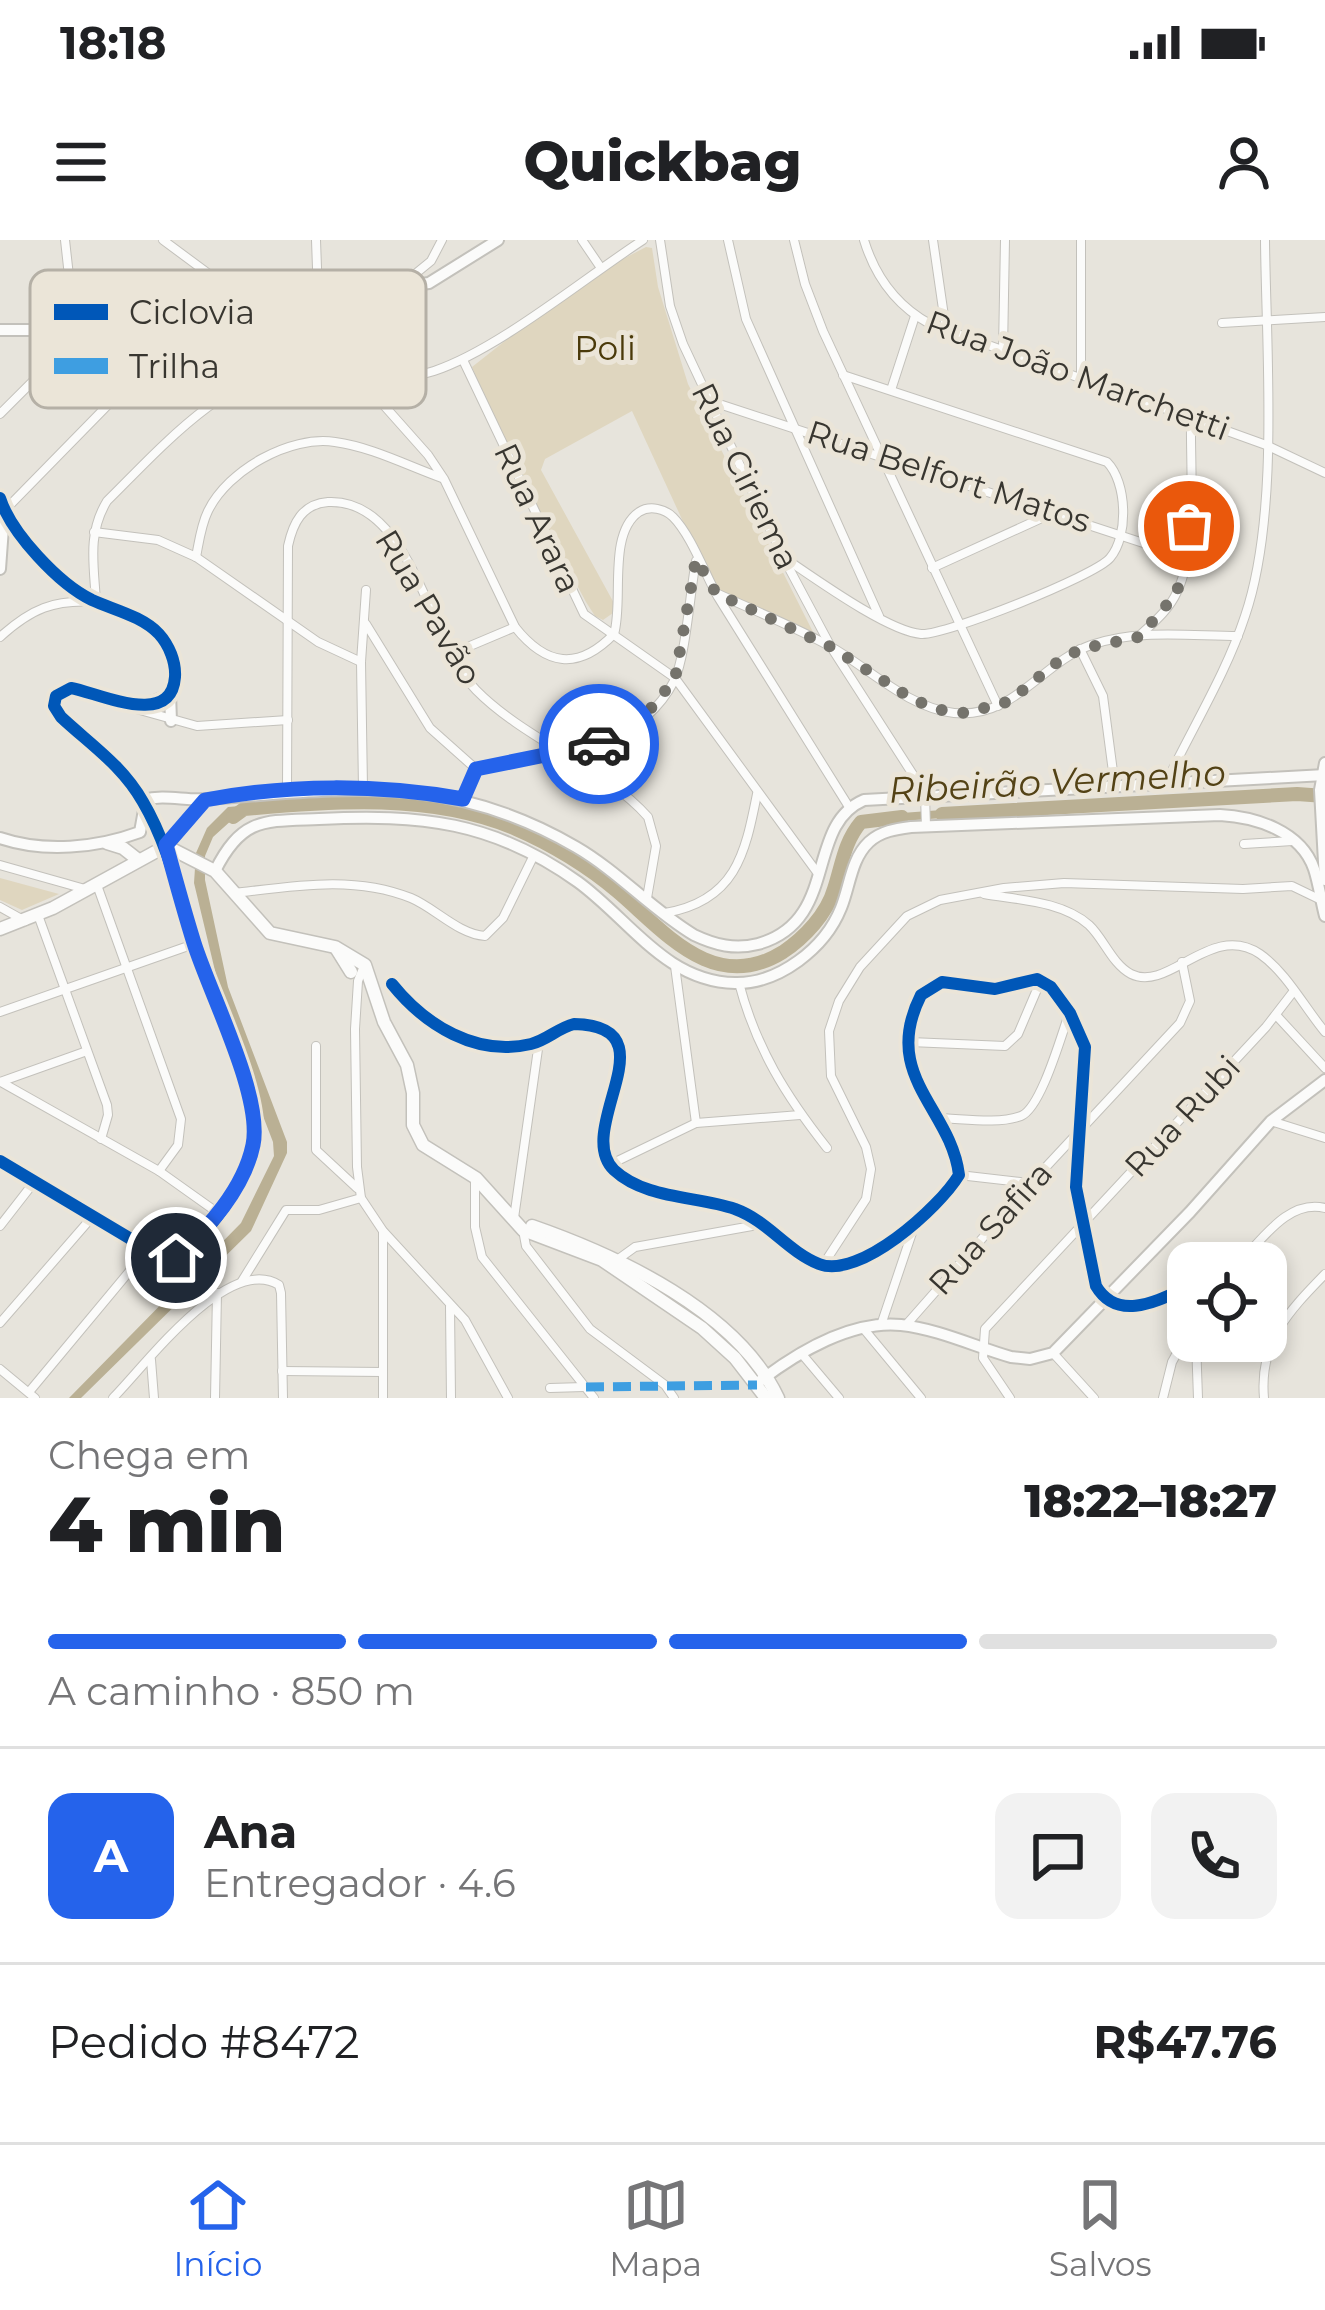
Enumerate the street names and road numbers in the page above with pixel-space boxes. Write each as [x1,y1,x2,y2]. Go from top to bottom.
street label: Rua João Marchetti [921,302,1235,448]
street label: Rua Ciriema [684,376,808,576]
street label: Rua Belfort Matos [802,411,1096,541]
street label: Rua Arara [486,437,590,599]
street label: Rua Pavão [367,522,491,692]
street label: Rua Rubi [1116,1047,1248,1185]
street label: Rua Safira [920,1153,1060,1303]

